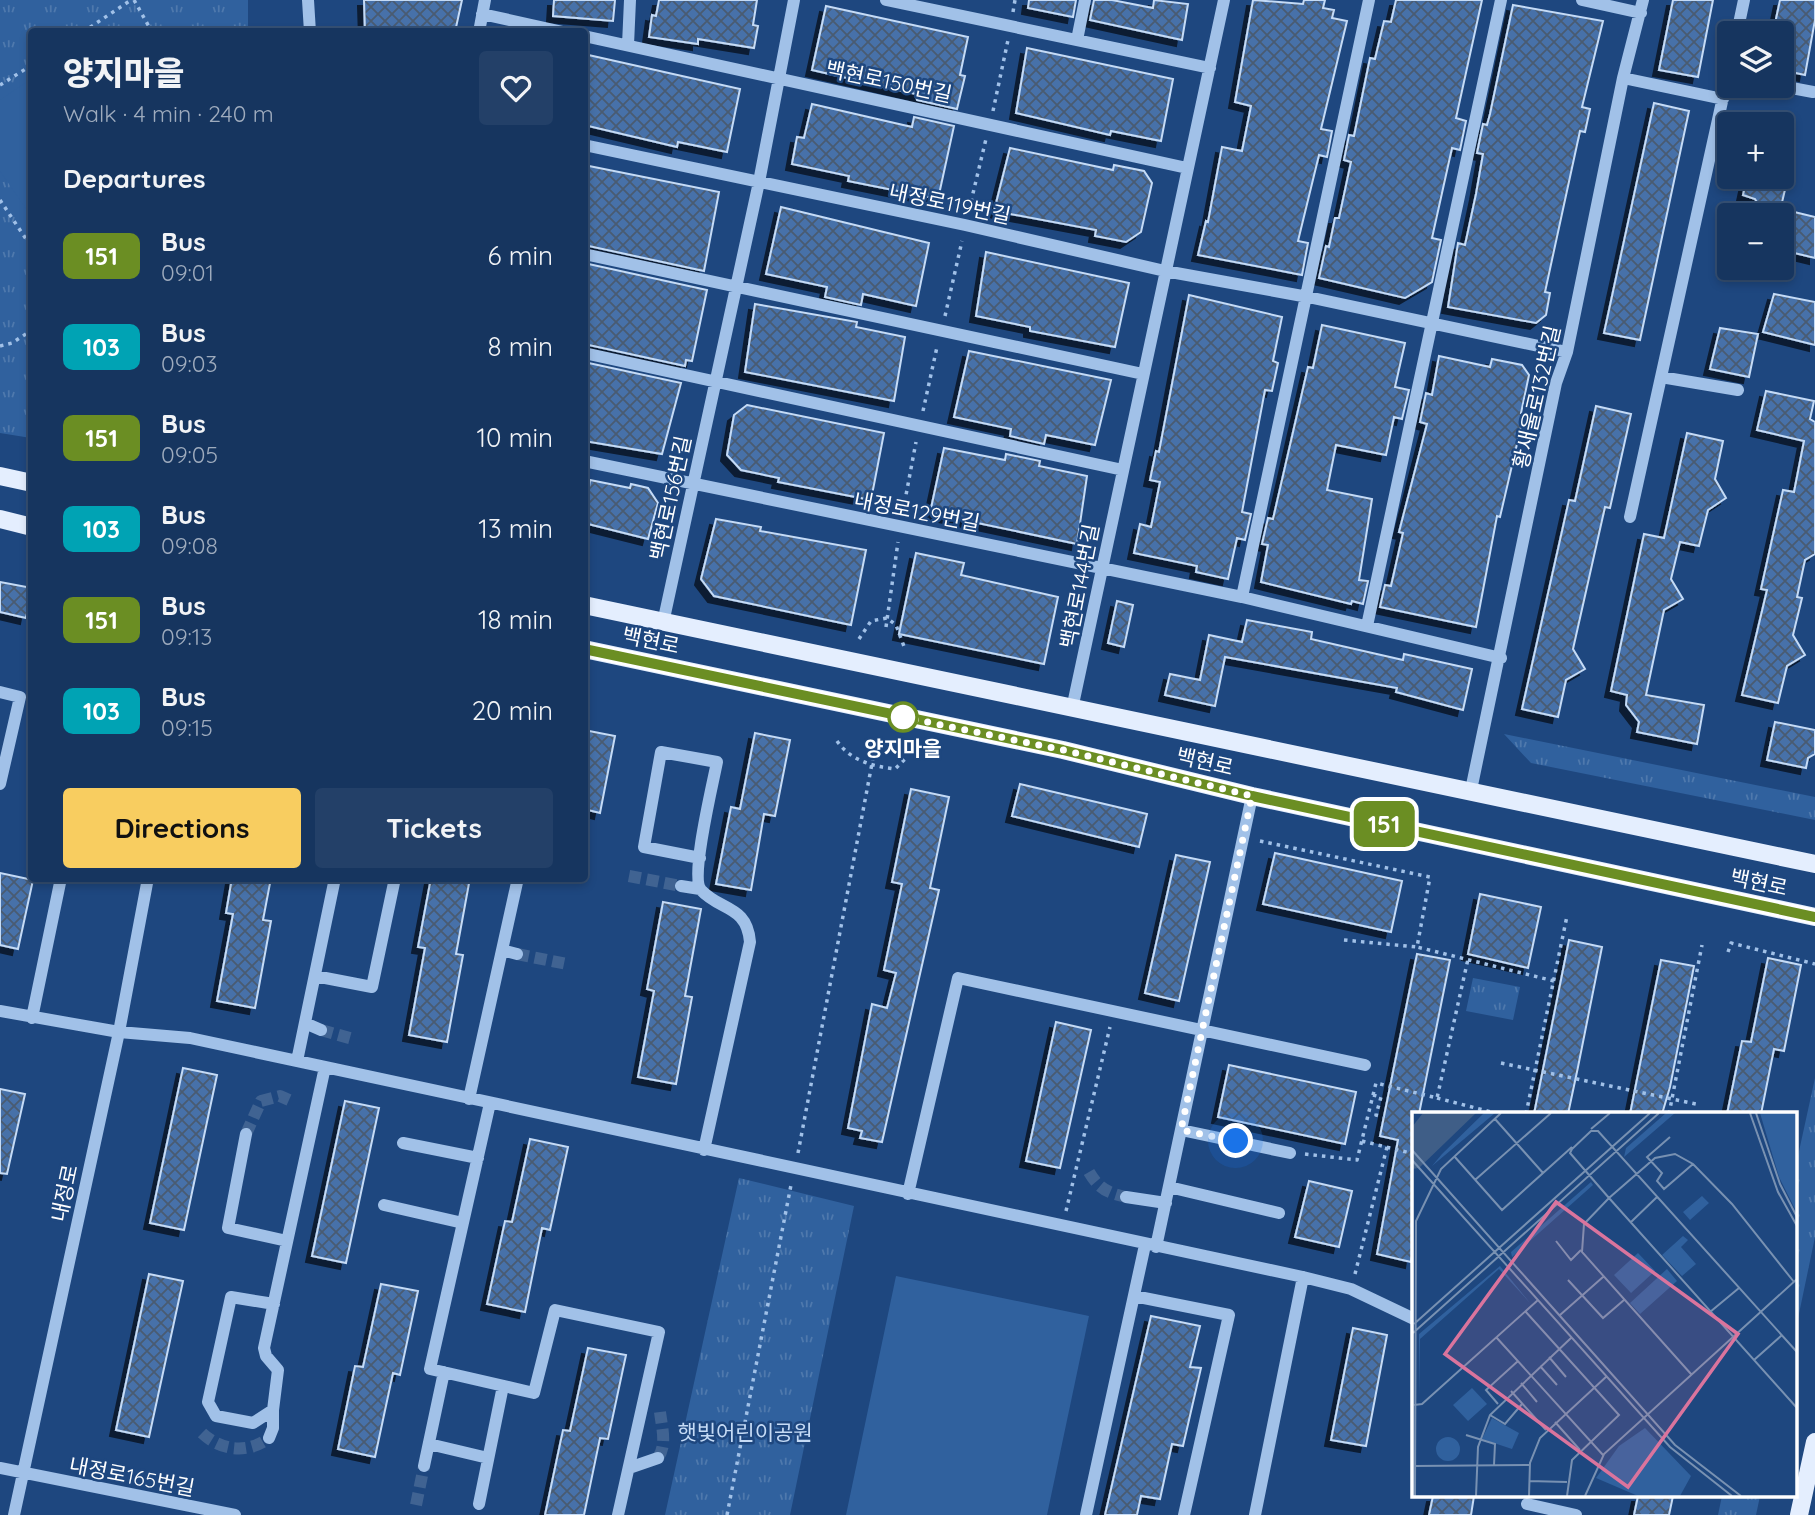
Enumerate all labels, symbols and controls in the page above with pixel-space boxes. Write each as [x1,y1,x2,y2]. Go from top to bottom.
map controls [1717,21,1794,280]
button: layers [1717,21,1794,98]
button: heart [479,51,553,125]
text: 양지마을 [63,52,184,93]
street label: 백현로150번길 [824,55,954,107]
text: Walk · 4 min · 240 m [63,99,274,128]
button: + [1717,112,1794,189]
text: Departures [63,162,206,195]
street label: 내정로119번길 [887,177,1013,229]
button: − [1717,203,1794,280]
text: Bus [161,225,206,258]
text: 6 min [488,239,553,272]
text: 151 [85,241,118,271]
text: 09:01 [161,258,214,287]
text: Bus [161,316,206,349]
street label: 황새울로132번길 [1507,323,1565,471]
text: 8 min [488,330,553,363]
text: 103 [83,332,120,362]
text: 09:03 [161,349,218,378]
text: Bus [161,407,206,440]
text: 10 min [477,421,553,454]
text: 151 [85,423,118,453]
street label: 백현로156번길 [644,433,696,563]
text: 09:05 [161,440,218,469]
street label: 내정로129번길 [852,486,982,536]
text: Bus [161,498,206,531]
text: 13 min [478,512,553,545]
text: 103 [83,514,120,544]
street label: 백현로144번길 [1054,522,1104,650]
text: 09:08 [161,531,218,560]
text: Bus [161,589,206,622]
text: 18 min [478,603,553,636]
text: 151 [85,605,118,635]
street label: 백현로 [620,621,682,659]
text: 09:13 [161,622,212,651]
text: Bus [161,680,206,713]
text: 20 min [472,694,553,727]
text: 103 [83,696,120,726]
marker: 양지마을 [888,702,918,732]
text: 09:15 [161,713,213,742]
place label: 양지마을 [864,735,942,761]
street label: 백현로 [1174,742,1236,780]
button: Directions [63,788,301,868]
button: Tickets [315,788,553,868]
line badge: 151 [1344,801,1424,847]
text: 151 [1368,809,1400,839]
street label: 백현로 [1728,863,1790,901]
inset map [1412,1112,1798,1498]
your location [1218,1123,1253,1158]
street label: 내정로 [45,1162,83,1224]
park label: 햇빛어린이공원 [677,1419,813,1445]
street label: 내정로165번길 [67,1451,197,1501]

